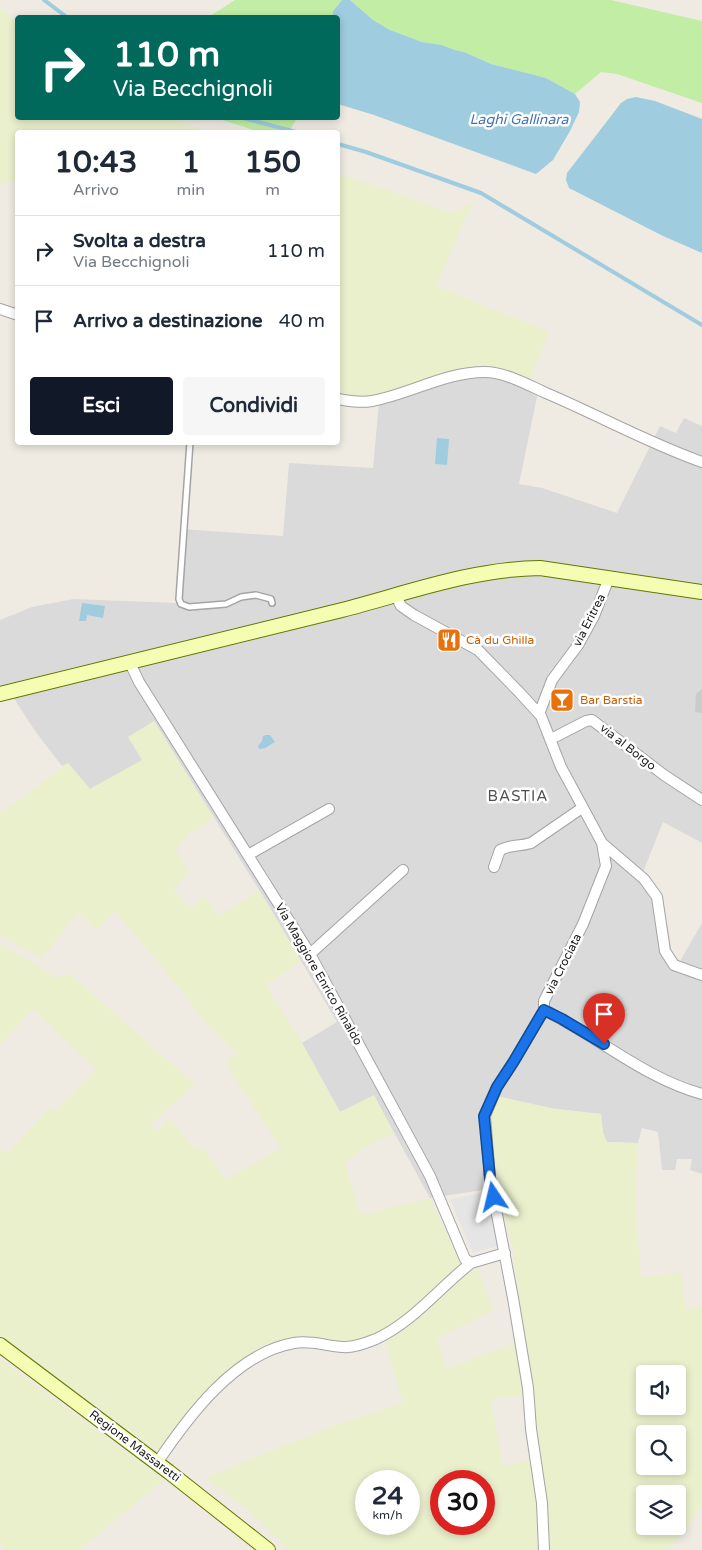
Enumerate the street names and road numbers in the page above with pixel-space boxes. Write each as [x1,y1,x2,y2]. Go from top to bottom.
street label: via Eritrea [570,591,608,649]
street label: via al Borgo [597,721,659,773]
street label: Via Maggiore Enrico Rinaldo [272,900,366,1048]
street label: via Crociata [542,931,584,997]
street label: Regione Massaretti [87,1407,183,1485]

